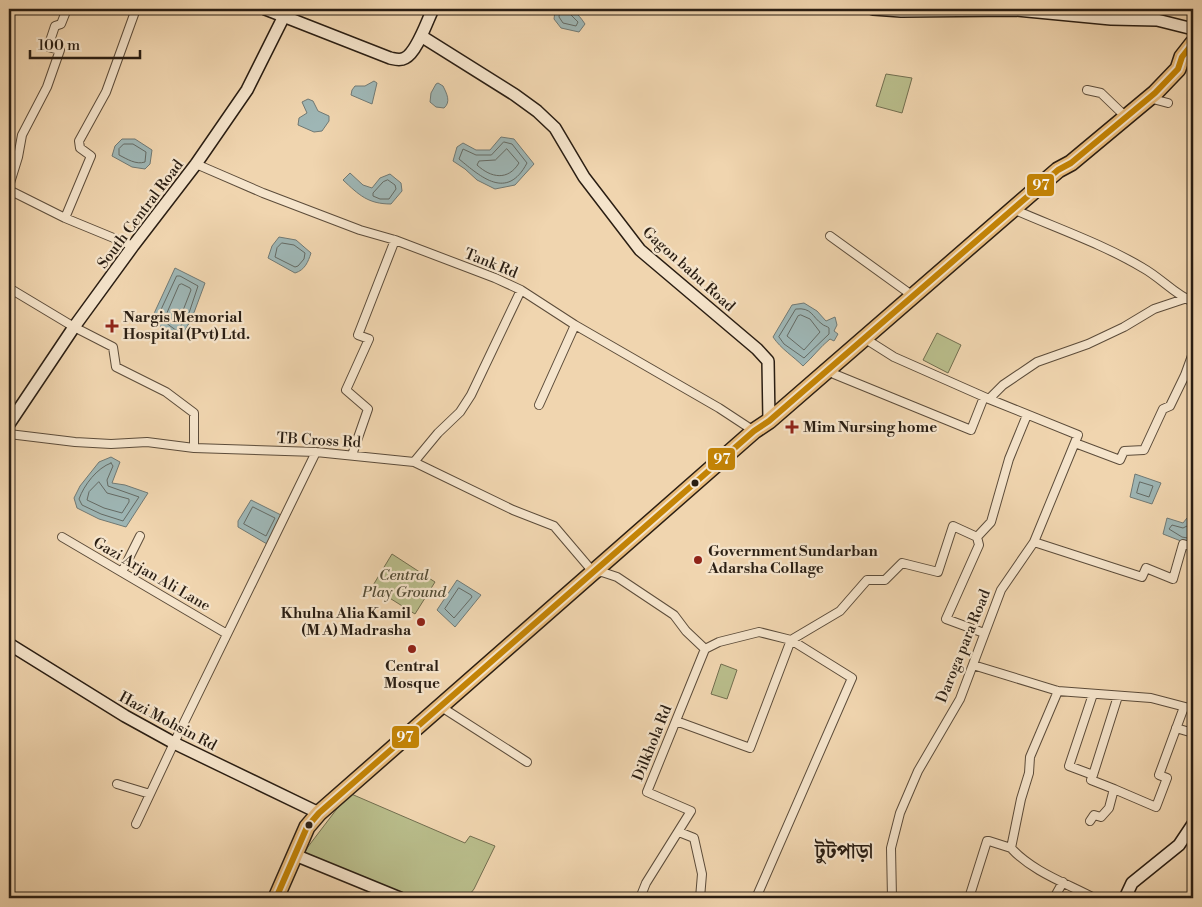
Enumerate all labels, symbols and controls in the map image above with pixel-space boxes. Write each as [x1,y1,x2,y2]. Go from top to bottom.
scale bar [30,28,140,60]
text: 100 m [38,36,80,55]
street label: South Central Road [93,156,188,273]
line badge: 97 [1026,173,1055,197]
text: 97 [1032,177,1050,195]
street label: Gagon babu Road [638,223,739,316]
street label: Tank Rd [461,244,521,283]
place label: Nargis Memorial Hospital (Pvt) Ltd. [123,308,250,344]
marker: Nargis Memorial Hospital (Pvt) Ltd. [105,319,119,333]
place label: Mim Nursing home [803,418,937,437]
marker: Mim Nursing home [785,420,799,434]
street label: TB Cross Rd [276,429,362,452]
line badge: 97 [707,447,736,471]
text: 97 [713,451,731,469]
unlabelled marker [690,478,700,488]
street label: Gazi Arjan Ali Lane [90,533,214,616]
place label: Government Sundarban Adarsha Collage [707,542,878,578]
marker: Government Sundarban Adarsha Collage [692,554,704,566]
park label: Central Play Ground [361,566,447,602]
street label: Daroga para Road [932,586,995,706]
place label: Khulna Alia Kamil (M A) Madrasha [281,604,412,640]
marker: Khulna Alia Kamil (M A) Madrasha [415,616,427,628]
marker: Central Mosque [406,643,418,655]
place label: Central Mosque [384,657,440,693]
street label: Hazi Mohsin Rd [116,688,220,755]
street label: Dilkhola Rd [629,702,676,784]
line badge: 97 [391,725,420,749]
text: 97 [396,729,414,747]
unlabelled marker [304,820,314,830]
district label: টুটপাড়া [814,838,873,865]

